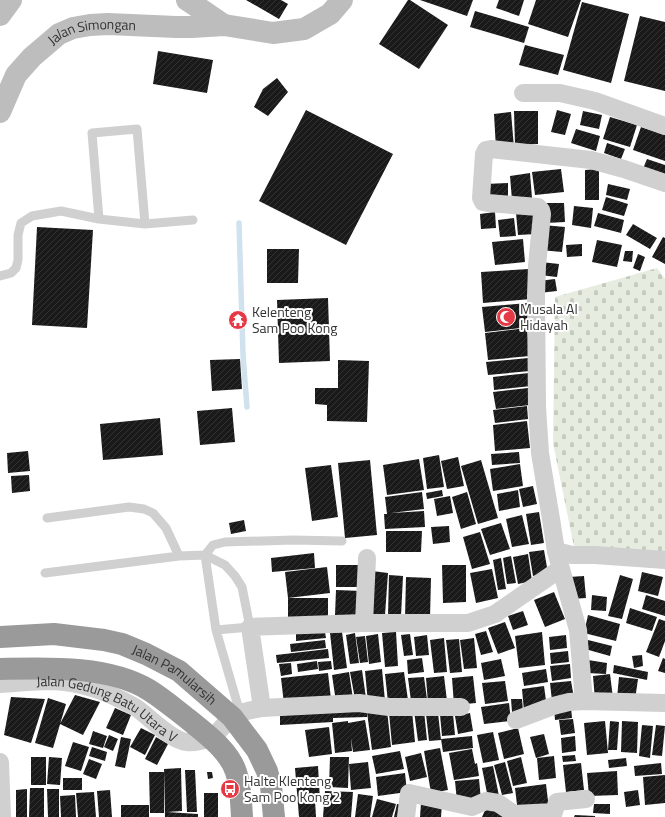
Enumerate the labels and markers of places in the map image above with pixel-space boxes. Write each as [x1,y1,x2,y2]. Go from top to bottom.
place label: Musala Al Hidayah [520,298,578,335]
place label: Kelenteng Sam Poo Kong [252,301,337,338]
mosque icon: Musala Al Hidayah [495,306,517,328]
temple icon: Kelenteng Sam Poo Kong [227,309,249,331]
place label: Halte Klenteng Sam Poo Kong 2 [244,770,340,807]
bus stop icon: Halte Klenteng Sam Poo Kong 2 [219,778,241,800]

